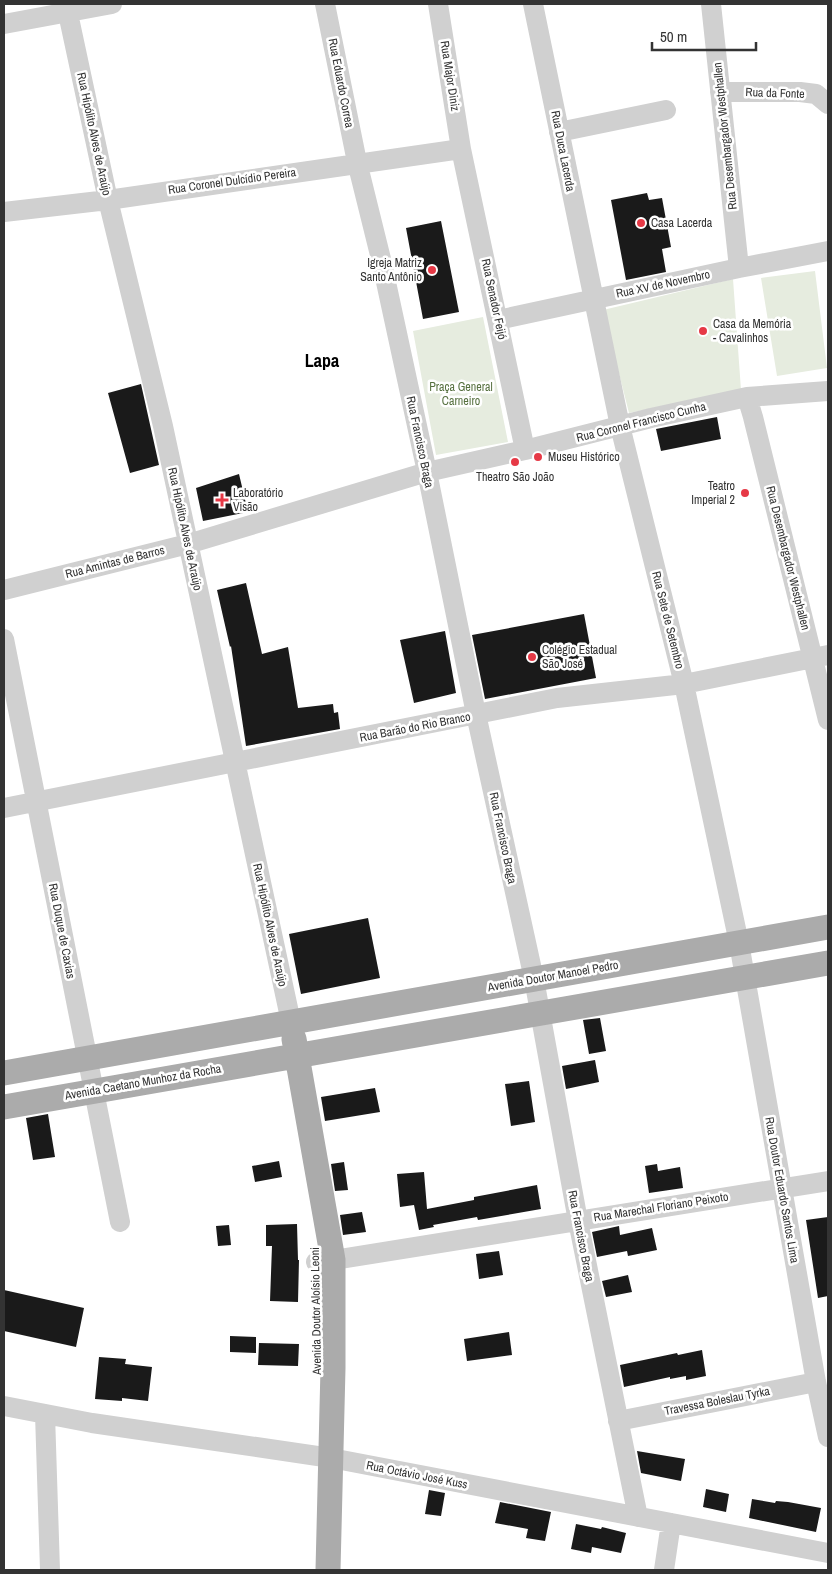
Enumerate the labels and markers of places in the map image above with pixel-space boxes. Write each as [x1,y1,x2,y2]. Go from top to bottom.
place label: Casa Lacerda [651,215,713,231]
marker: Casa Lacerda [635,217,647,229]
place label: Igreja Matriz Santo Antônio [360,255,422,285]
marker: Igreja Matriz Santo Antônio [426,264,438,276]
place label: Casa da Memória - Cavalinhos [713,316,792,346]
marker: Casa da Memória - Cavalinhos [697,325,709,337]
place label: Museu Histórico [548,449,620,465]
marker: Museu Histórico [532,451,544,463]
marker: Theatro São João [509,456,521,468]
place label: Theatro São João [476,469,554,485]
place label: Teatro Imperial 2 [691,478,735,508]
place label: Laboratório Visão [233,485,283,515]
marker: Teatro Imperial 2 [739,487,751,499]
marker: Laboratório Visão [215,493,229,507]
place label: Colégio Estadual São José [542,642,617,672]
marker: Colégio Estadual São José [526,651,538,663]

